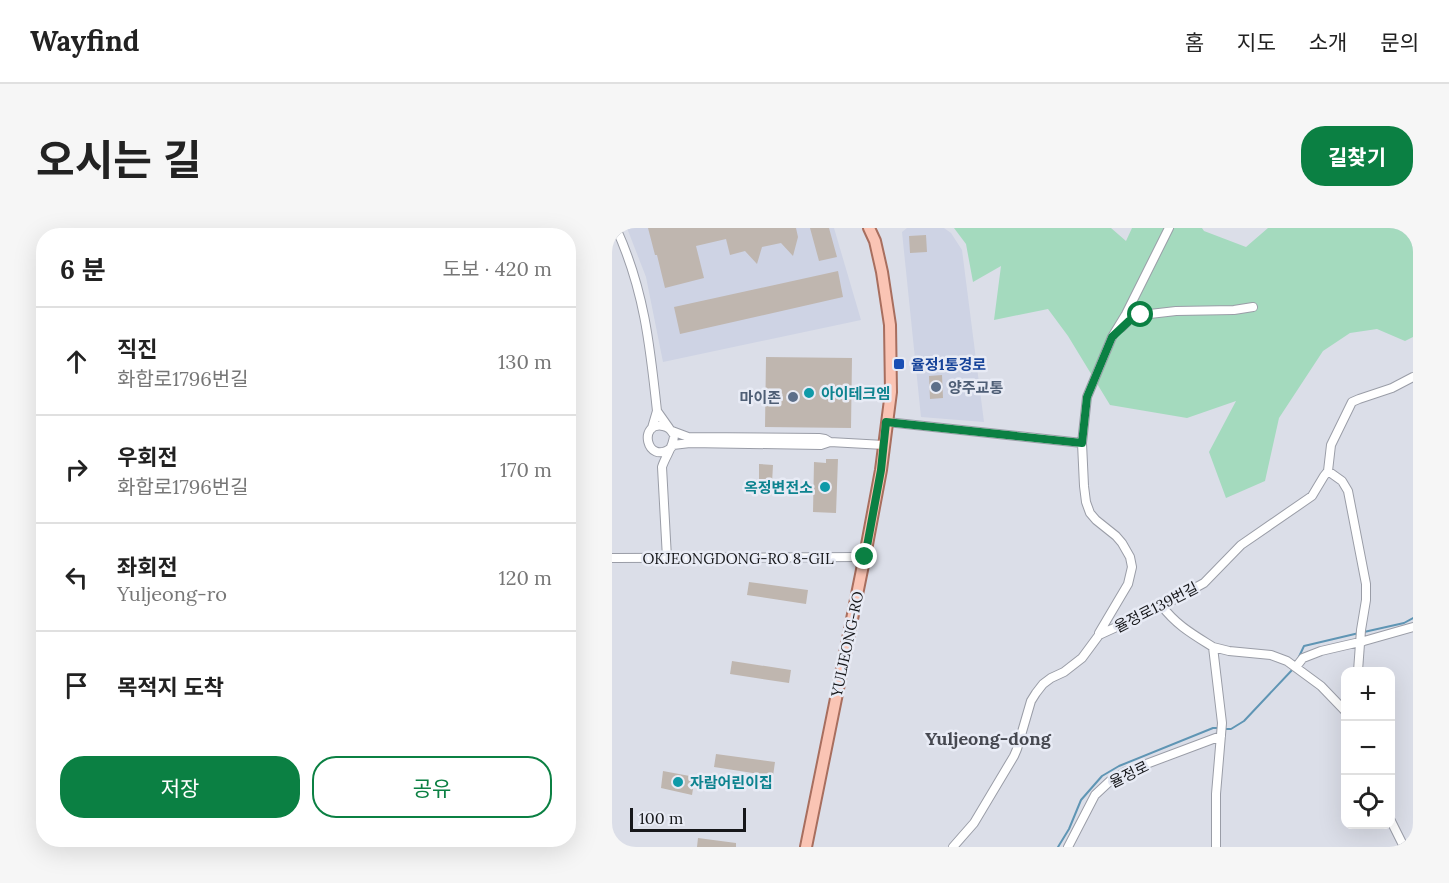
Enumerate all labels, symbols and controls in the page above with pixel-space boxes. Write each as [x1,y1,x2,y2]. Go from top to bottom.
text: Wayfind [30,23,139,59]
text: 홈 [1185,29,1204,56]
text: 지도 [1237,29,1276,56]
text: 소개 [1309,29,1347,56]
text: 문의 [1380,29,1419,56]
button: 길찾기 [1301,126,1413,186]
text: 오시는 길 [36,133,202,187]
text: 6 분 [60,253,106,286]
text: 도보 · 420 m [443,256,552,281]
route start [1127,301,1153,327]
text: 직진 [117,335,157,363]
icon: ahead [60,345,93,378]
text: 130 m [498,349,552,374]
place label: 율정1통경로 [911,355,986,374]
marker: 율정1통경로 [892,357,906,371]
text: 화합로1796번길 [117,366,249,391]
place label: 양주교통 [948,378,1003,397]
marker: 양주교통 [929,380,943,394]
place label: 아이테크엠 [821,384,890,403]
marker: 아이테크엠 [802,386,816,400]
place label: 마이존 [740,388,781,407]
marker: 마이존 [786,390,800,404]
text: 우회전 [117,443,178,471]
icon: right [60,453,93,486]
text: 170 m [500,457,552,482]
text: 화합로1796번길 [117,474,249,499]
place label: 옥정변전소 [744,478,813,497]
marker: 옥정변전소 [818,480,832,494]
route end [851,543,877,569]
street label: OKJEONGDONG-RO 8-GIL [642,549,834,568]
text: 좌회전 [117,553,178,581]
icon: left [60,561,93,594]
text: 120 m [498,565,552,590]
street label: 율정로139번길 [1111,578,1201,636]
text: Yuljeong-ro [117,581,227,606]
street label: YULJEONG-RO [826,589,867,699]
map controls [1341,667,1395,829]
button: + [1341,667,1395,721]
icon: arrive [60,669,93,702]
text: 목적지 도착 [117,673,224,701]
button: − [1341,721,1395,775]
district label: Yuljeong-dong [925,727,1052,750]
button: 저장 [60,756,300,818]
button: 공유 [312,756,552,818]
street label: 율정로 [1106,756,1152,792]
place label: 자람어린이집 [690,773,773,792]
marker: 자람어린이집 [671,775,685,789]
button: locate [1341,775,1395,829]
scale bar [630,805,746,832]
text: 100 m [639,808,683,828]

